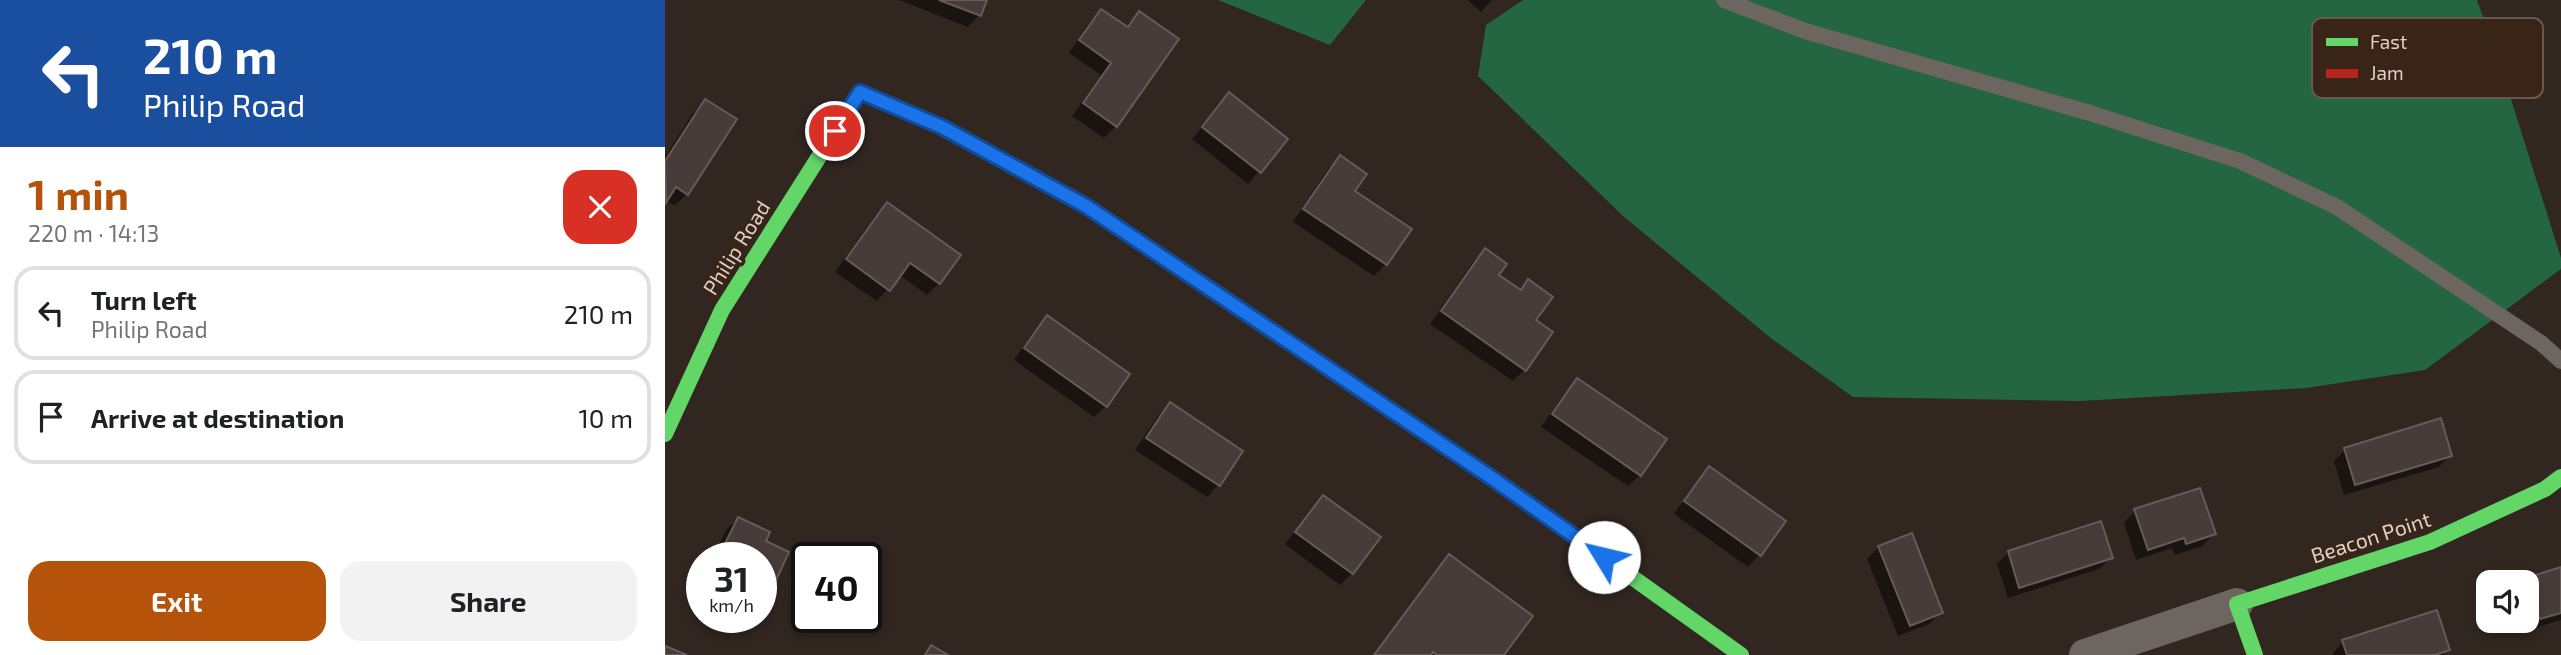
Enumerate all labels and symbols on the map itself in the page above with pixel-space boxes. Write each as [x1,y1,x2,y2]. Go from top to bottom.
legend [2312,18,2543,98]
text: Fast [2370,30,2407,53]
text: Jam [2370,61,2404,84]
pin [805,101,865,161]
street label: Philip Road [697,195,775,299]
street label: Beacon Point [2308,505,2434,568]
position arrow [1567,520,1641,594]
speed limit sign: 40 [791,542,882,633]

